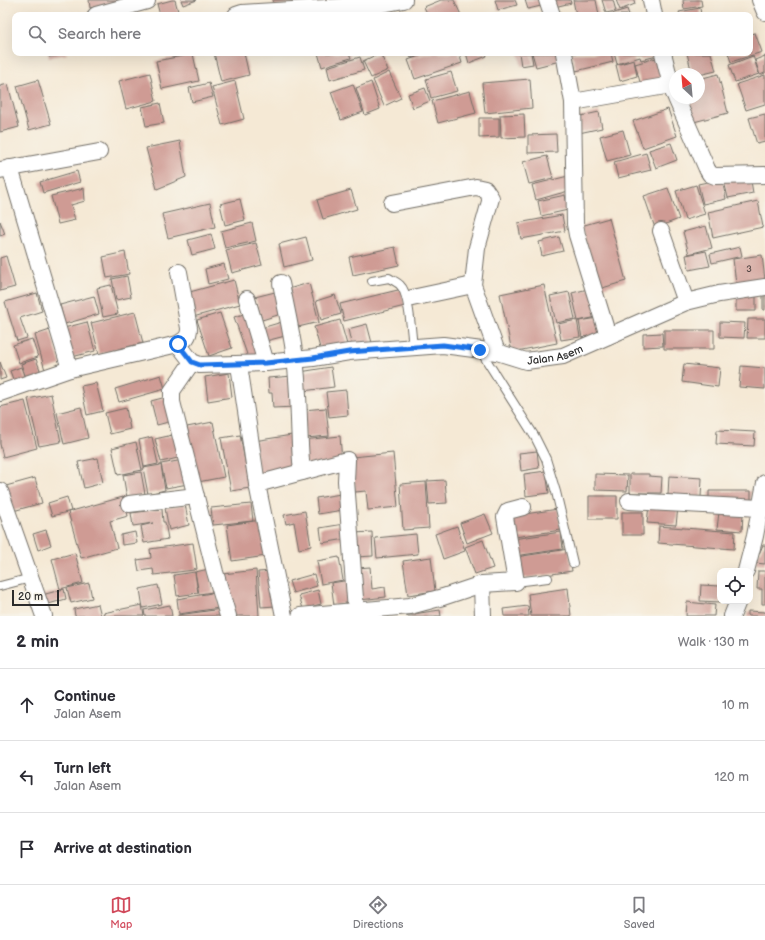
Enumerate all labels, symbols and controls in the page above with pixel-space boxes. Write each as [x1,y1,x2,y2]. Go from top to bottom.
search box [12,12,753,56]
icon: search [26,23,48,45]
text: Search here [58,25,141,44]
north arrow [669,68,705,104]
house number: 3 [746,264,752,275]
route start [169,335,187,353]
route end [471,341,489,359]
street label: Jalan Asem [526,342,585,367]
map controls [717,568,753,604]
button: locate [717,568,753,604]
scale bar [12,588,59,607]
text: 20 m [18,590,43,603]
text: 2 min [16,632,59,652]
text: Walk · 130 m [678,634,749,650]
text: Continue [54,687,116,706]
icon: ahead [16,694,38,716]
text: 10 m [722,697,749,713]
text: Jalan Asem [54,706,121,722]
text: Turn left [54,759,111,778]
icon: left [16,766,38,788]
text: 120 m [714,769,749,785]
text: Jalan Asem [54,778,121,794]
icon: arrive [16,838,38,860]
text: Arrive at destination [54,839,192,858]
tab: Map [110,894,132,931]
tab: Directions [353,894,403,931]
tab: Saved [624,894,655,931]

